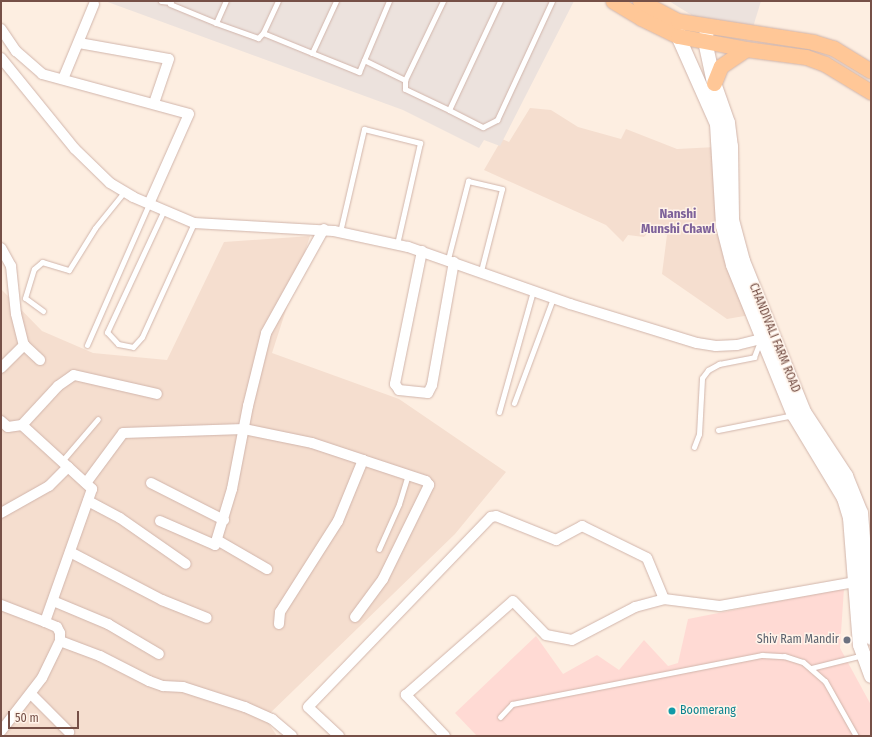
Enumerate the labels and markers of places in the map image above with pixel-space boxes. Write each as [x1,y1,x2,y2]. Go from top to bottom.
place label: Shiv Ram Mandir [757,633,839,647]
marker: Shiv Ram Mandir [842,635,852,645]
place label: Boomerang [680,704,736,718]
marker: Boomerang [667,706,677,716]

